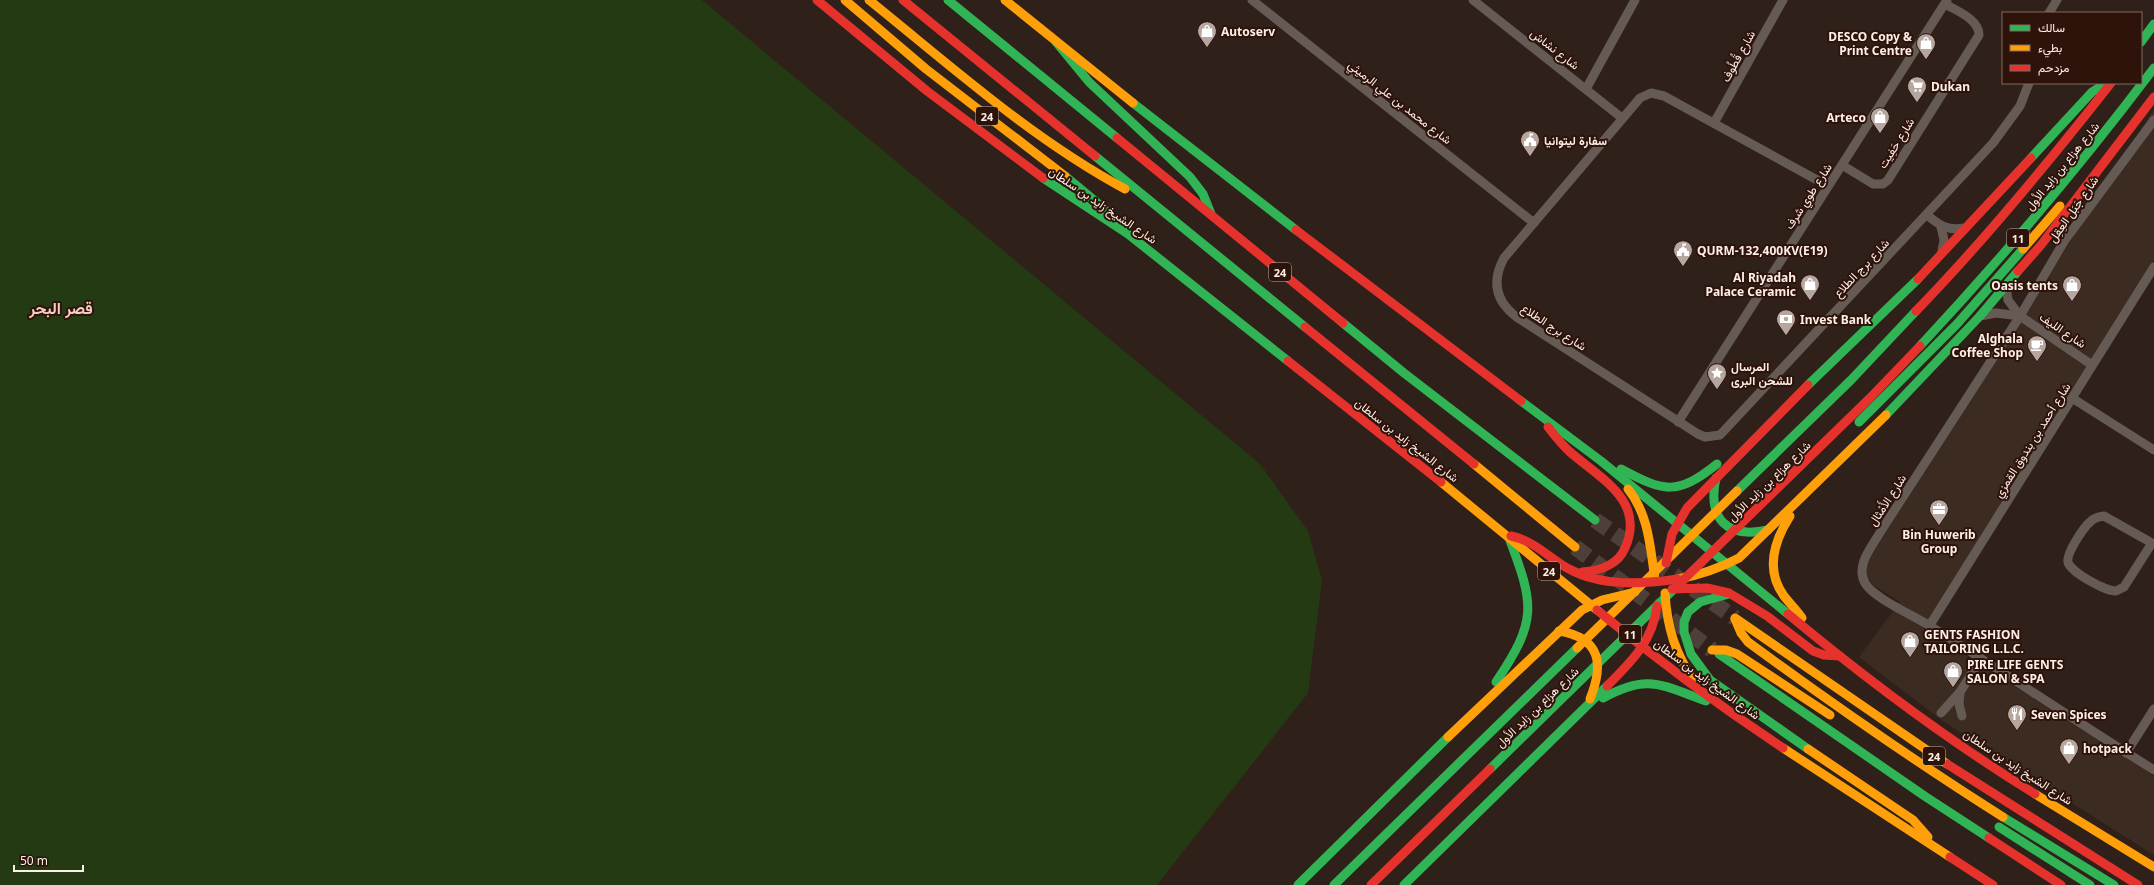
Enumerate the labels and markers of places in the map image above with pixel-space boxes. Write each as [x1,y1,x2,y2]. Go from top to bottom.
shop icon: Autoserv [1196,20,1218,48]
place label: Autoserv [1221,23,1275,40]
place label: DESCO Copy & Print Centre [1828,28,1912,59]
shop icon: DESCO Copy & Print Centre [1915,32,1937,60]
supermarket icon: Dukan [1906,75,1928,103]
place label: Dukan [1931,78,1970,95]
shop icon: Arteco [1869,106,1891,134]
place label: Arteco [1826,109,1866,126]
public building icon: سفارة ليتوانيا [1519,129,1541,157]
place label: سفارة ليتوانيا [1544,132,1608,149]
public building icon: QURM-132,400KV(E19) [1672,239,1694,267]
place label: QURM-132,400KV(E19) [1697,242,1828,259]
place label: Al Riyadah Palace Ceramic [1705,269,1796,300]
shop icon: Al Riyadah Palace Ceramic [1799,273,1821,301]
shop icon: Oasis tents [2061,274,2083,302]
place label: Oasis tents [1991,277,2058,294]
bank icon: Invest Bank [1775,308,1797,336]
place label: Invest Bank [1800,311,1872,328]
place label: Alghala Coffee Shop [1952,330,2023,361]
cafe icon: Alghala Coffee Shop [2026,334,2048,362]
place label: المرسال للشحن البرى [1731,358,1793,389]
place icon: المرسال للشحن البرى [1706,362,1728,390]
office icon: Bin Huwerib Group [1928,498,1950,526]
place label: Bin Huwerib Group [1902,526,1976,557]
place label: GENTS FASHION TAILORING L.L.C. [1924,626,2024,657]
shop icon: GENTS FASHION TAILORING L.L.C. [1899,630,1921,658]
place label: PIRE LIFE GENTS SALON & SPA [1967,656,2064,687]
shop icon: PIRE LIFE GENTS SALON & SPA [1942,660,1964,688]
restaurant icon: Seven Spices [2006,703,2028,731]
place label: Seven Spices [2031,706,2107,723]
shop icon: hotpack [2058,737,2080,765]
place label: hotpack [2083,740,2132,757]

